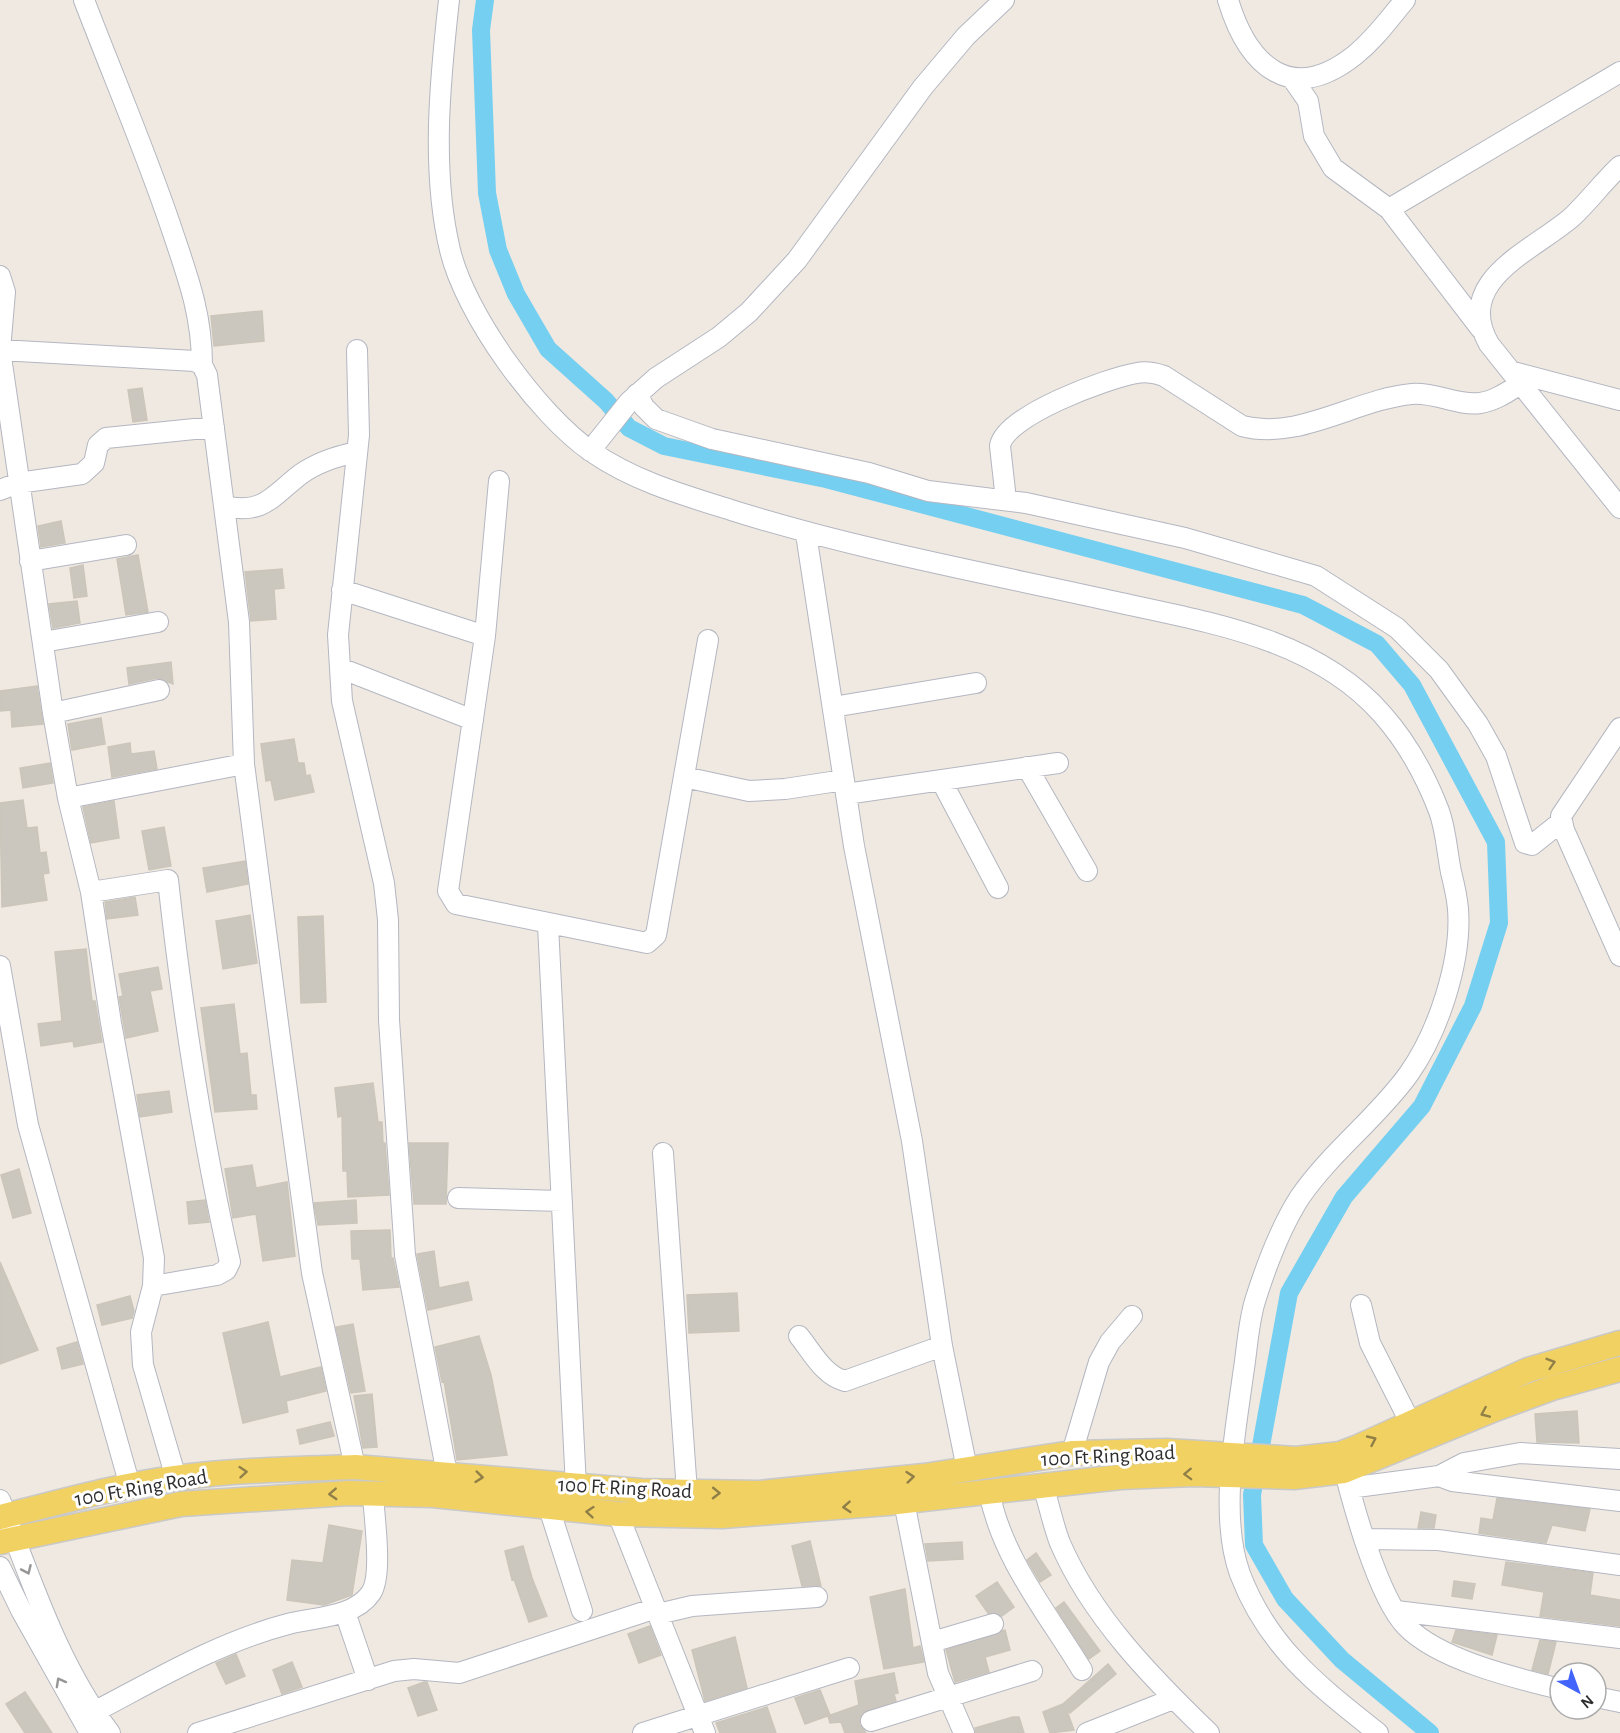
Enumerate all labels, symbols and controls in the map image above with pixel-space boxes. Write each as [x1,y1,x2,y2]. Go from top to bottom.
one-way arrow [1545,1358,1556,1370]
one-way arrow [1480,1406,1491,1418]
one-way arrow [1366,1436,1377,1448]
street label: 100 Ft Ring Road [1040,1442,1176,1470]
street label: 100 Ft Ring Road [73,1466,209,1510]
one-way arrow [238,1466,247,1479]
one-way arrow [1183,1468,1192,1480]
one-way arrow [475,1471,484,1483]
one-way arrow [905,1471,914,1484]
street label: 100 Ft Ring Road [557,1474,693,1502]
one-way arrow [711,1486,720,1499]
one-way arrow [328,1487,337,1500]
one-way arrow [843,1500,852,1513]
one-way arrow [585,1505,594,1518]
one-way arrow [20,1564,32,1575]
north arrow [1548,1661,1608,1721]
one-way arrow [56,1678,67,1689]
text: N [1578,1692,1597,1711]

